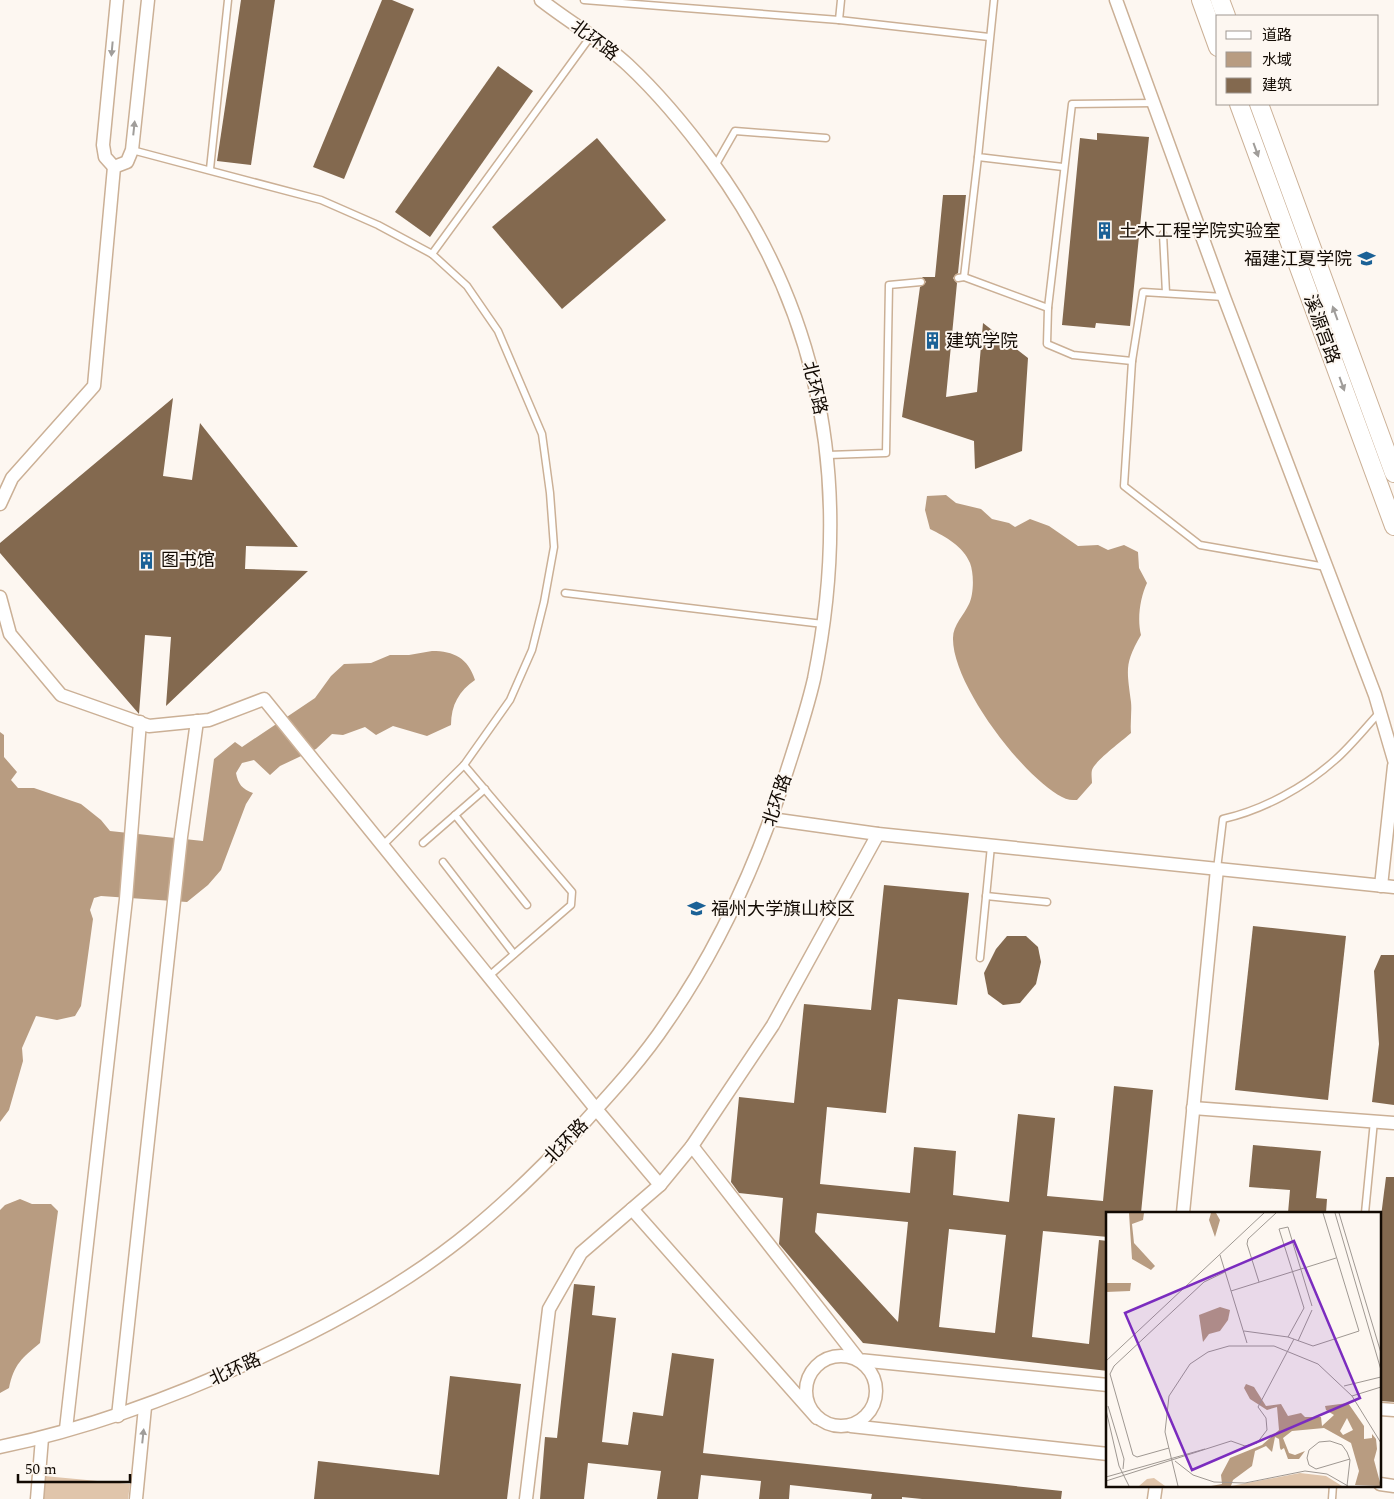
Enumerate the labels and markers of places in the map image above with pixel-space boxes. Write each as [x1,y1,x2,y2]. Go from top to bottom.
place label: 土木工程学院实验室 [1119,218,1281,245]
building icon: 土木工程学院实验室 [1095,221,1115,241]
place label: 福建江夏学院 [1244,246,1352,273]
school or university icon: 福建江夏学院 [1356,249,1376,269]
place label: 建筑学院 [946,328,1018,355]
building icon: 建筑学院 [922,331,942,351]
place label: 图书馆 [161,547,215,574]
building icon: 图书馆 [137,550,157,570]
place label: 福州大学旗山校区 [711,896,855,923]
school or university icon: 福州大学旗山校区 [687,899,707,919]

